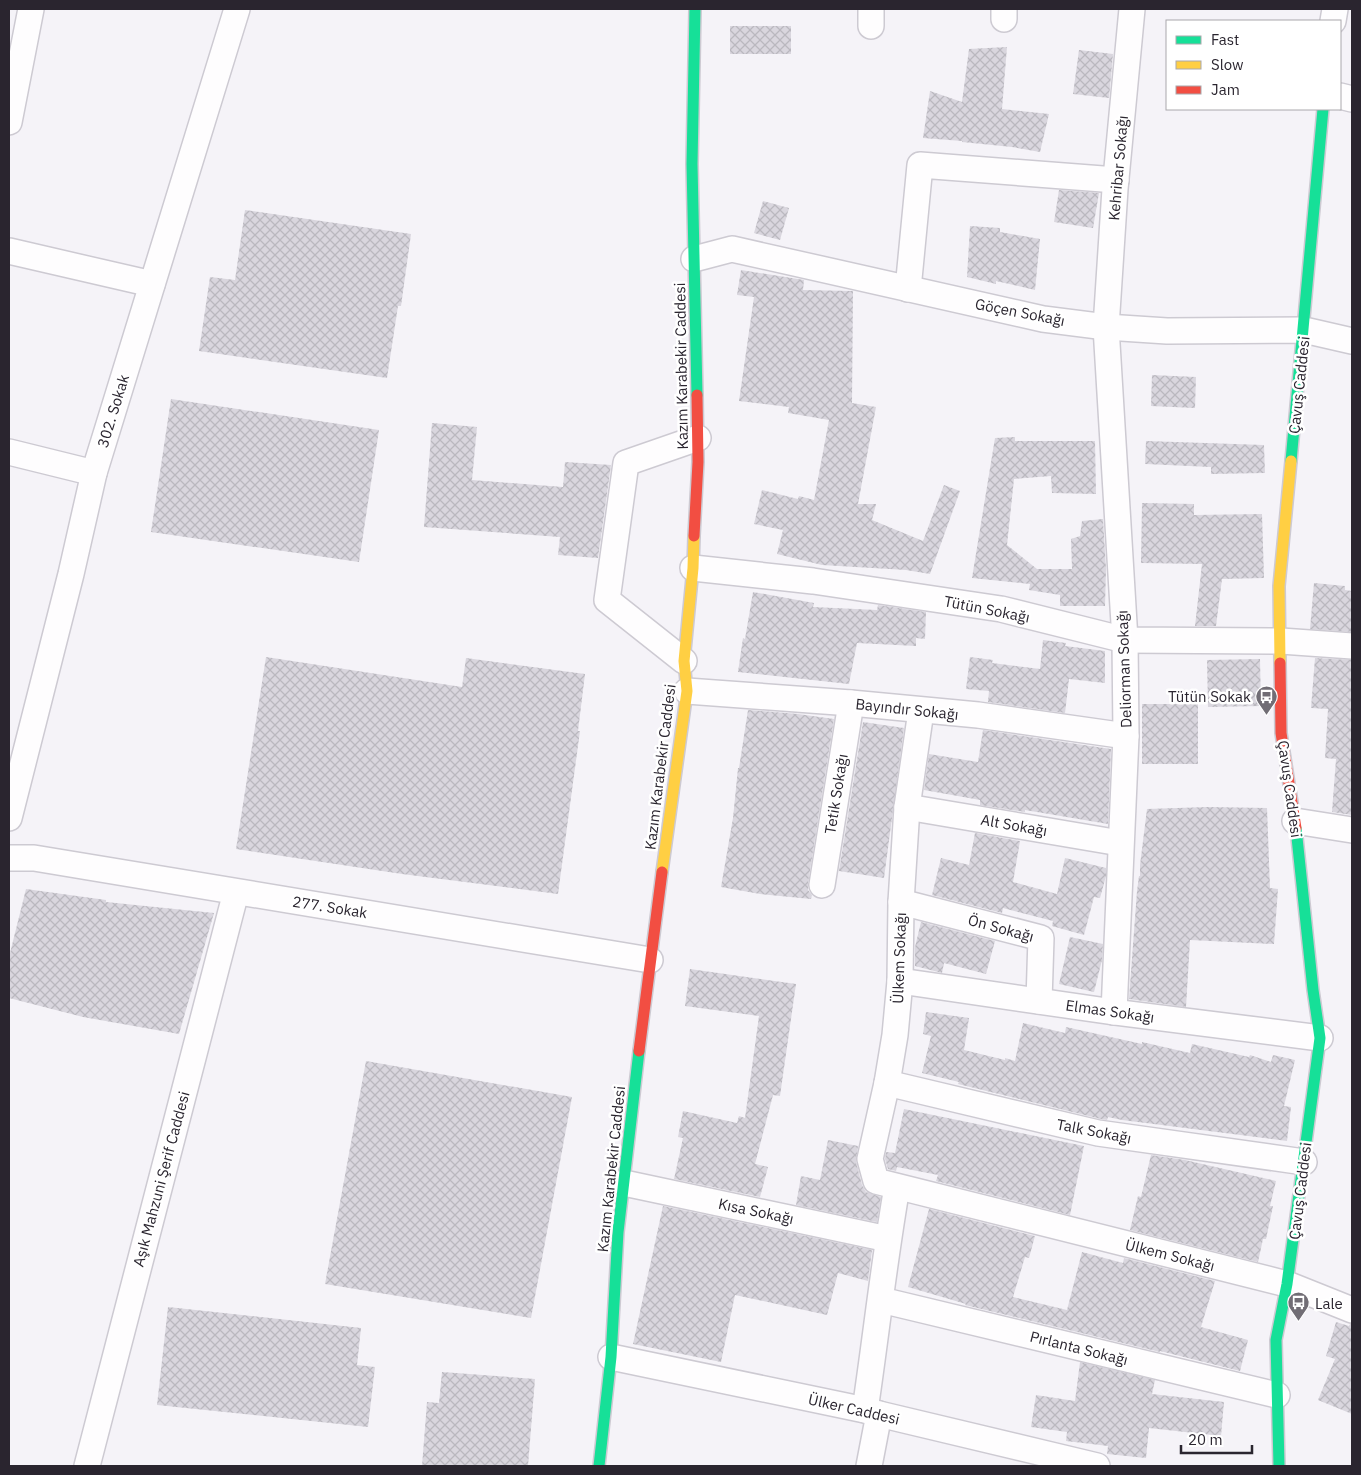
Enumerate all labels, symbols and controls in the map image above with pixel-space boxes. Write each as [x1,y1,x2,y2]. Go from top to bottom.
legend [1166,20,1341,110]
text: Fast [1211,30,1239,49]
text: Slow [1211,55,1244,74]
text: Jam [1211,80,1240,99]
street label: Kehribar Sokağı [1104,115,1132,221]
street label: Kazım Karabekir Caddesi [670,282,692,450]
street label: Göçen Sokağı [973,294,1067,330]
street label: Çavuş Caddesi [1284,335,1314,435]
street label: 302. Sokak [93,372,133,450]
street label: Tütün Sokağı [943,591,1031,627]
street label: Deliorman Sokağı [1112,610,1136,728]
street label: Kazım Karabekir Caddesi [640,683,680,851]
bus stop icon: Tütün Sokak [1255,684,1279,715]
place label: Tütün Sokak [1168,687,1251,706]
street label: Bayındır Sokağı [854,694,960,724]
street label: Çavuş Caddesi [1274,739,1306,839]
street label: Tetik Sokağı [820,753,852,835]
street label: Alt Sokağı [979,810,1049,840]
street label: 277. Sokak [291,892,369,922]
street label: Ön Sokağı [966,910,1036,946]
street label: Ülkem Sokağı [888,912,910,1004]
street label: Elmas Sokağı [1064,995,1156,1027]
street label: Kazım Karabekir Caddesi [593,1085,629,1253]
street label: Aşık Mahzuni Şerif Caddesi [128,1089,194,1269]
street label: Talk Sokağı [1055,1114,1133,1148]
street label: Çavuş Caddesi [1285,1141,1315,1241]
street label: Kısa Sokağı [717,1194,795,1228]
street label: Ülkem Sokağı [1123,1235,1217,1275]
bus stop icon: Lale [1287,1291,1311,1322]
place label: Lale [1315,1294,1343,1313]
street label: Pırlanta Sokağı [1028,1327,1130,1369]
street label: Ülker Caddesi [806,1389,902,1429]
scale bar [1181,1422,1252,1454]
text: 20 m [1188,1430,1223,1449]

